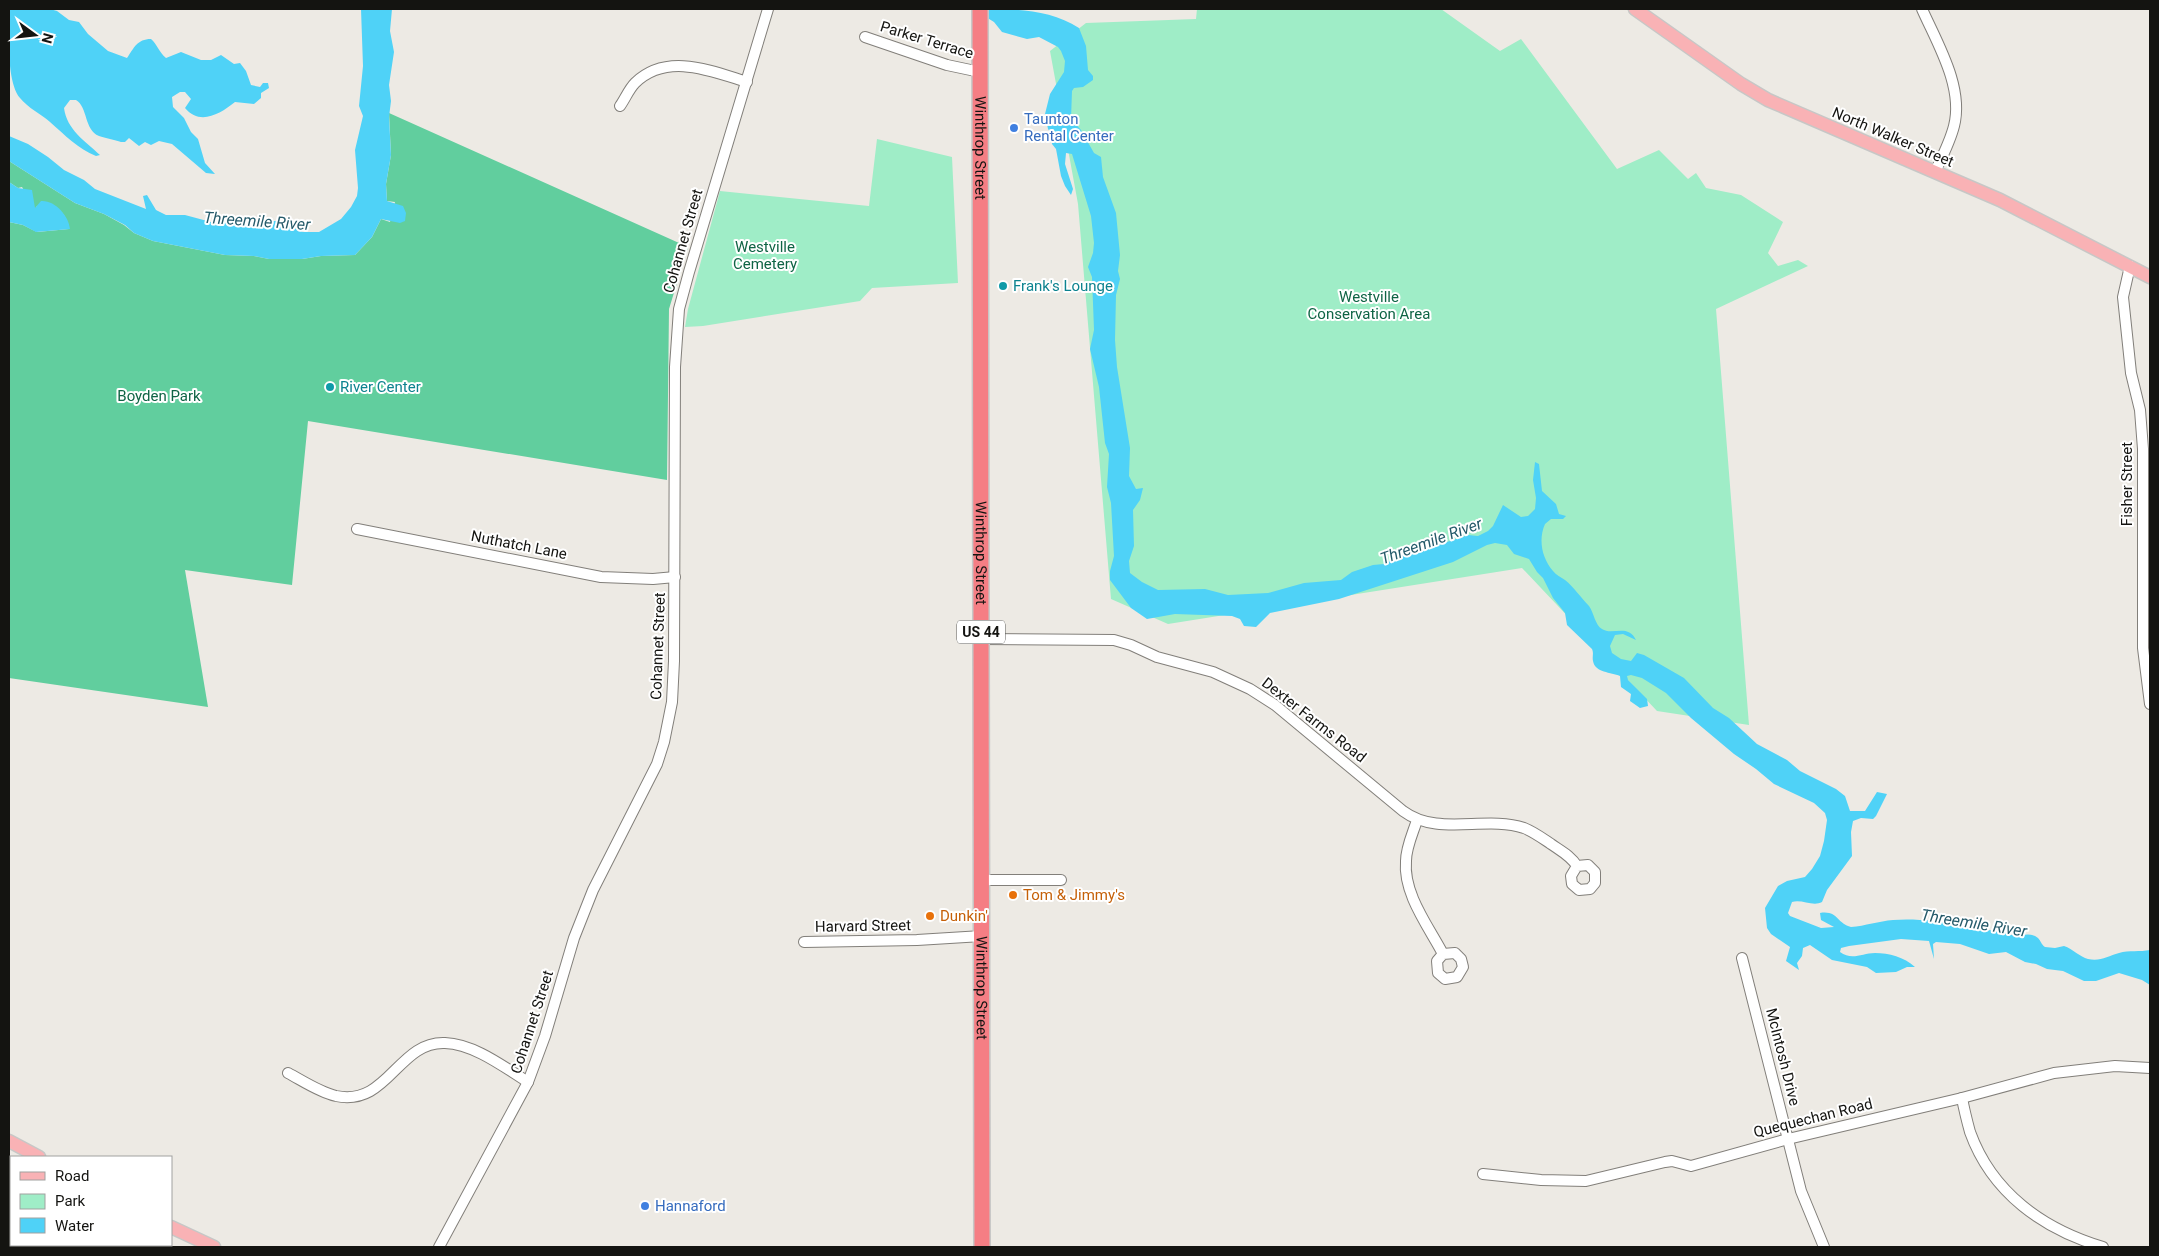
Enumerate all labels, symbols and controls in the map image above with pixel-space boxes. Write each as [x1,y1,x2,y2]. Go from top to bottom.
north arrow [10,10,60,60]
street label: Parker Terrace [878,17,976,63]
text: N [39,32,57,45]
street label: Winthrop Street [971,96,989,200]
street label: North Walker Street [1830,103,1957,171]
place label: Taunton Rental Center [1024,110,1114,145]
marker: Taunton Rental Center [1008,122,1020,134]
street label: Cohannet Street [660,187,706,295]
water label: Threemile River [203,208,312,234]
park label: Westville Cemetery [733,238,797,273]
place label: Frank's Lounge [1013,277,1113,295]
marker: Frank's Lounge [997,280,1009,292]
park label: Westville Conservation Area [1308,288,1430,323]
place label: River Center [340,378,421,396]
marker: River Center [324,381,336,393]
park label: Boyden Park [117,387,201,405]
street label: Fisher Street [2118,442,2136,526]
street label: Winthrop Street [972,501,990,605]
water label: Threemile River [1378,514,1485,568]
street label: Nuthatch Lane [469,527,569,563]
street label: Cohannet Street [647,592,669,700]
road number: US 44 [957,620,1005,644]
street label: Dexter Farms Road [1258,674,1370,766]
place label: Tom & Jimmy's [1023,886,1125,904]
marker: Tom & Jimmy's [1007,889,1019,901]
water label: Threemile River [1920,905,2029,941]
place label: Dunkin' [940,907,988,925]
marker: Dunkin' [924,910,936,922]
street label: Harvard Street [815,916,911,936]
street label: Winthrop Street [972,936,991,1040]
street label: Cohannet Street [507,968,557,1076]
street label: McIntosh Drive [1762,1006,1804,1108]
street label: Quequechan Road [1752,1095,1874,1141]
legend [10,1156,172,1246]
text: Road [55,1167,89,1185]
text: Park [55,1192,86,1210]
place label: Hannaford [655,1197,726,1215]
marker: Hannaford [639,1200,651,1212]
text: Water [55,1217,94,1235]

